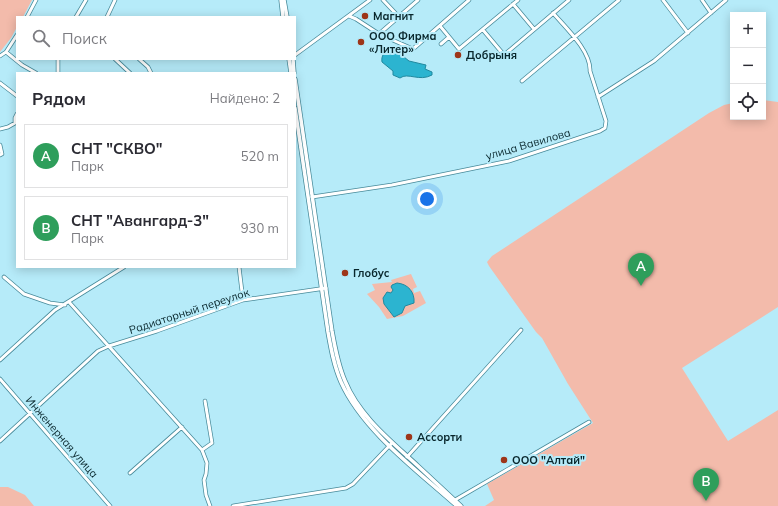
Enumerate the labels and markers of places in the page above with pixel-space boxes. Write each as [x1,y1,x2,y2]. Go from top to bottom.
place label: Магнит [373,9,414,23]
marker: Магнит [360,11,370,21]
place label: ООО Фирма «Литер» [369,29,436,56]
marker: ООО Фирма «Литер» [356,37,366,47]
place label: Добрыня [466,48,517,62]
marker: Добрыня [453,50,463,60]
pin: A [628,253,654,286]
place label: Глобус [353,266,390,280]
marker: Глобус [340,268,350,278]
place label: Ассорти [417,430,462,444]
marker: Ассорти [404,432,414,442]
place label: ООО "Алтай" [512,453,585,467]
marker: ООО "Алтай" [499,455,509,465]
pin: B [693,468,719,501]

